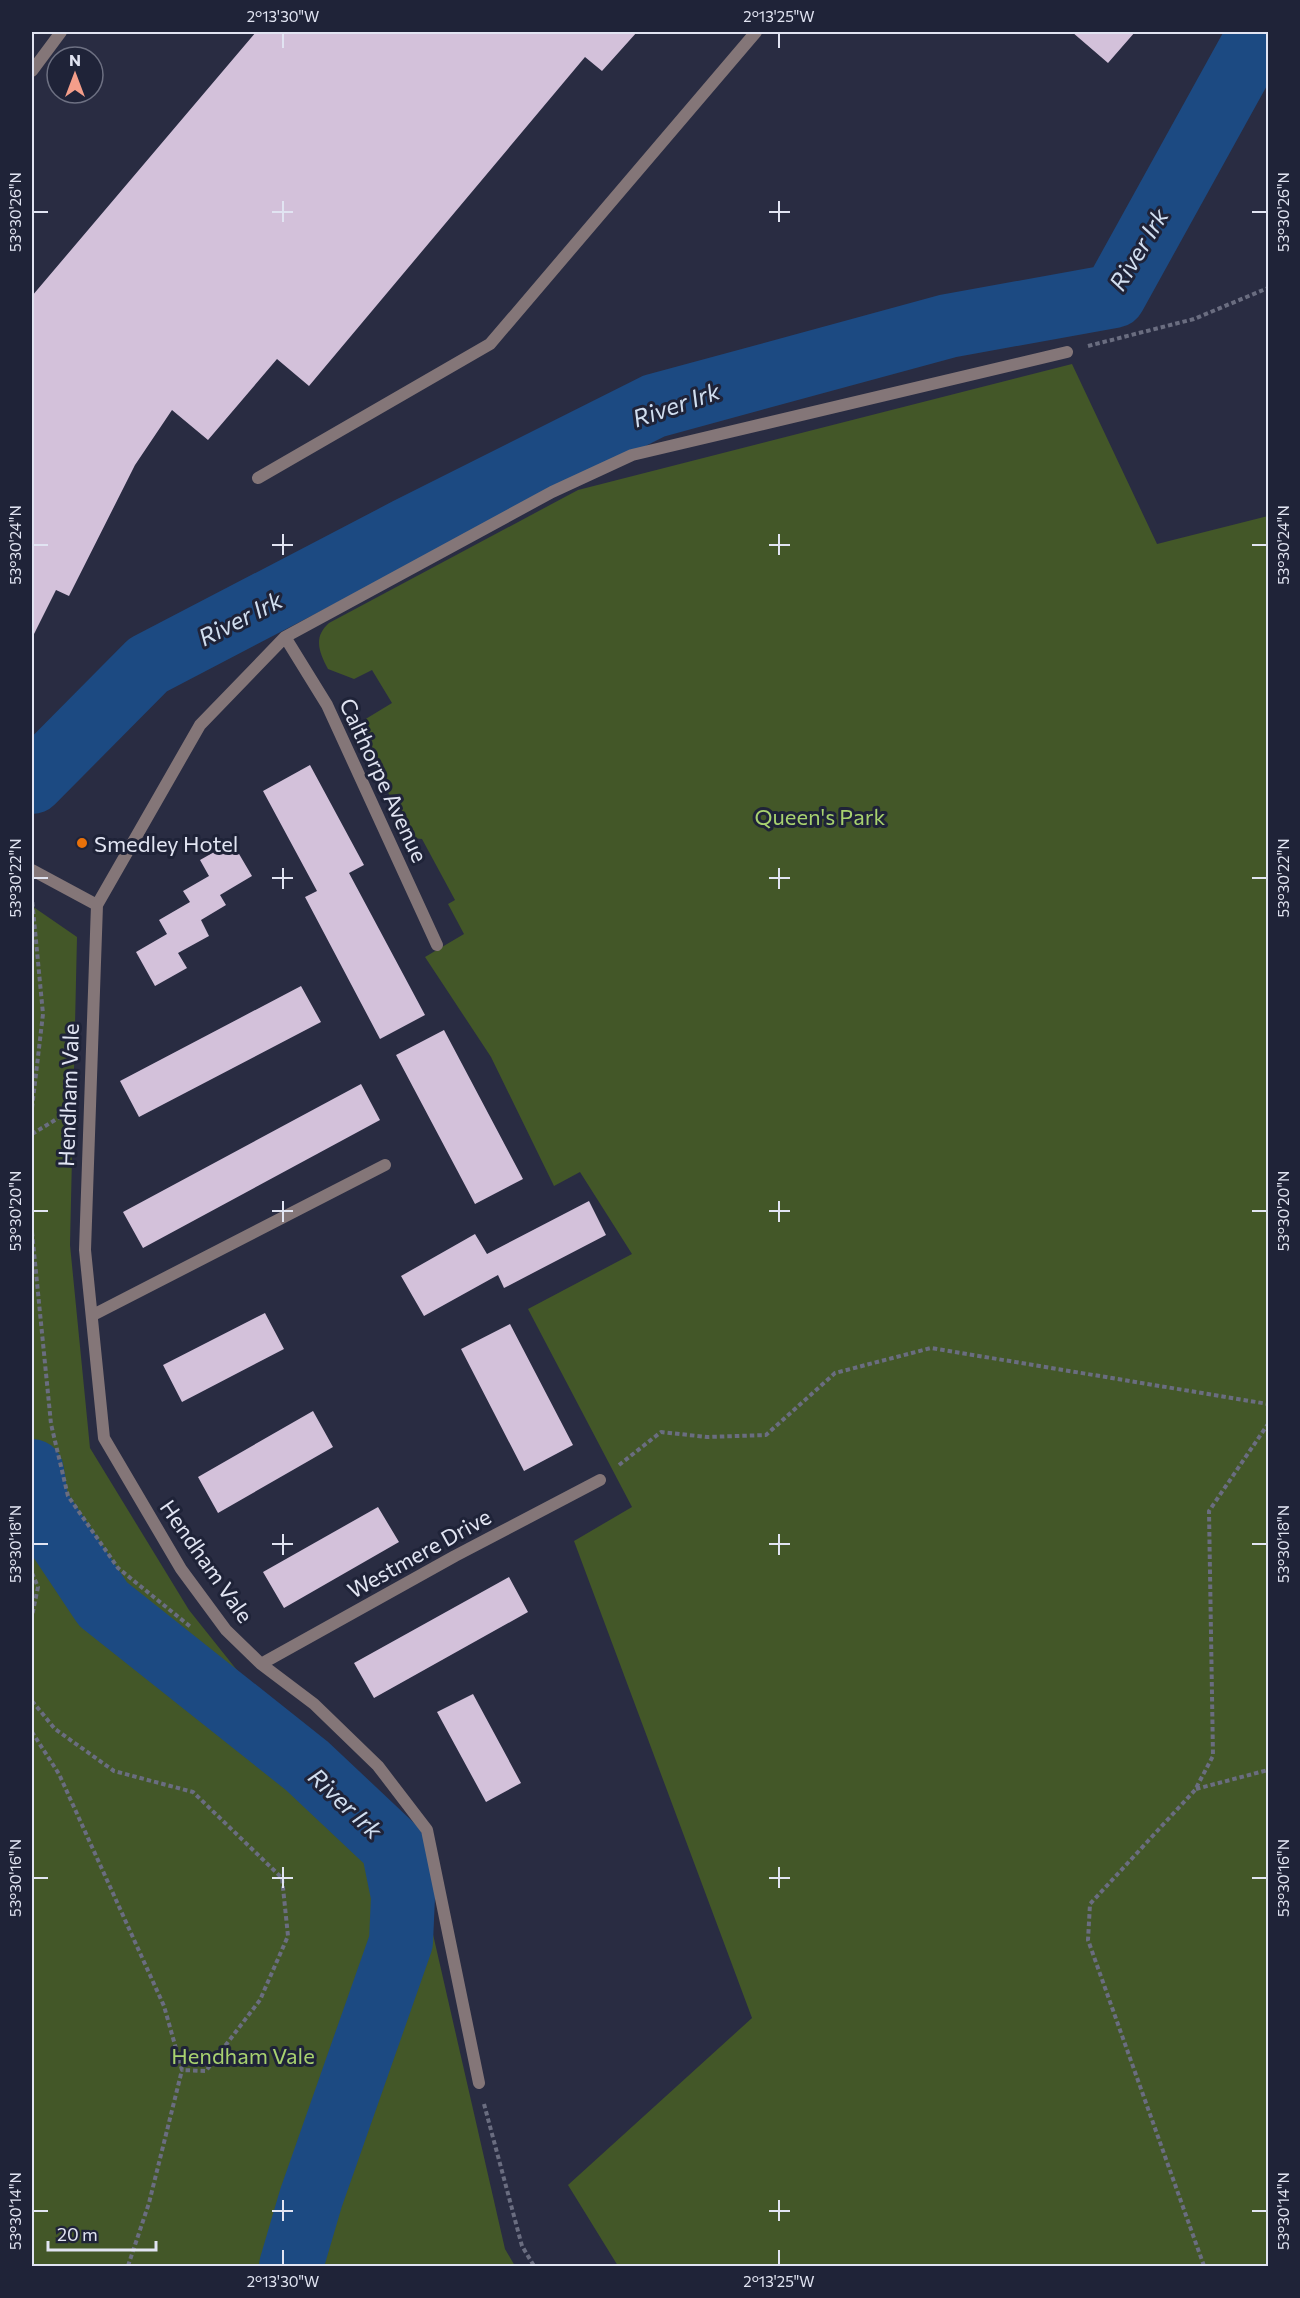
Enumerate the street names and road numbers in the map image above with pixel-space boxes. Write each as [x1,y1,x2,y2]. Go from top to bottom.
street label: Calthorpe Avenue [334,694,434,866]
street label: Hendham Vale [52,1023,84,1167]
street label: Hendham Vale [155,1494,259,1628]
street label: Westmere Drive [343,1502,495,1604]

